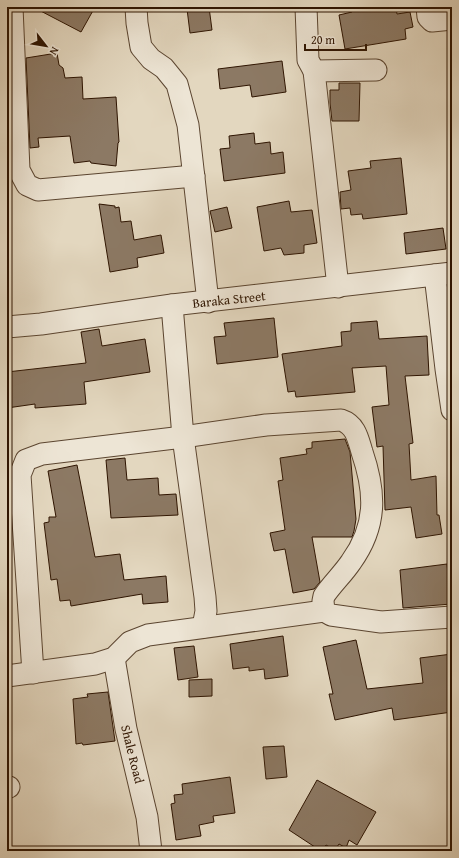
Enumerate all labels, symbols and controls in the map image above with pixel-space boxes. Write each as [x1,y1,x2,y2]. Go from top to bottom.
north arrow [26,26,66,66]
scale bar [305,26,366,52]
text: 20 m [311,31,335,48]
text: N [45,44,63,59]
street label: Baraka Street [192,286,267,313]
street label: Shale Road [116,723,149,785]

